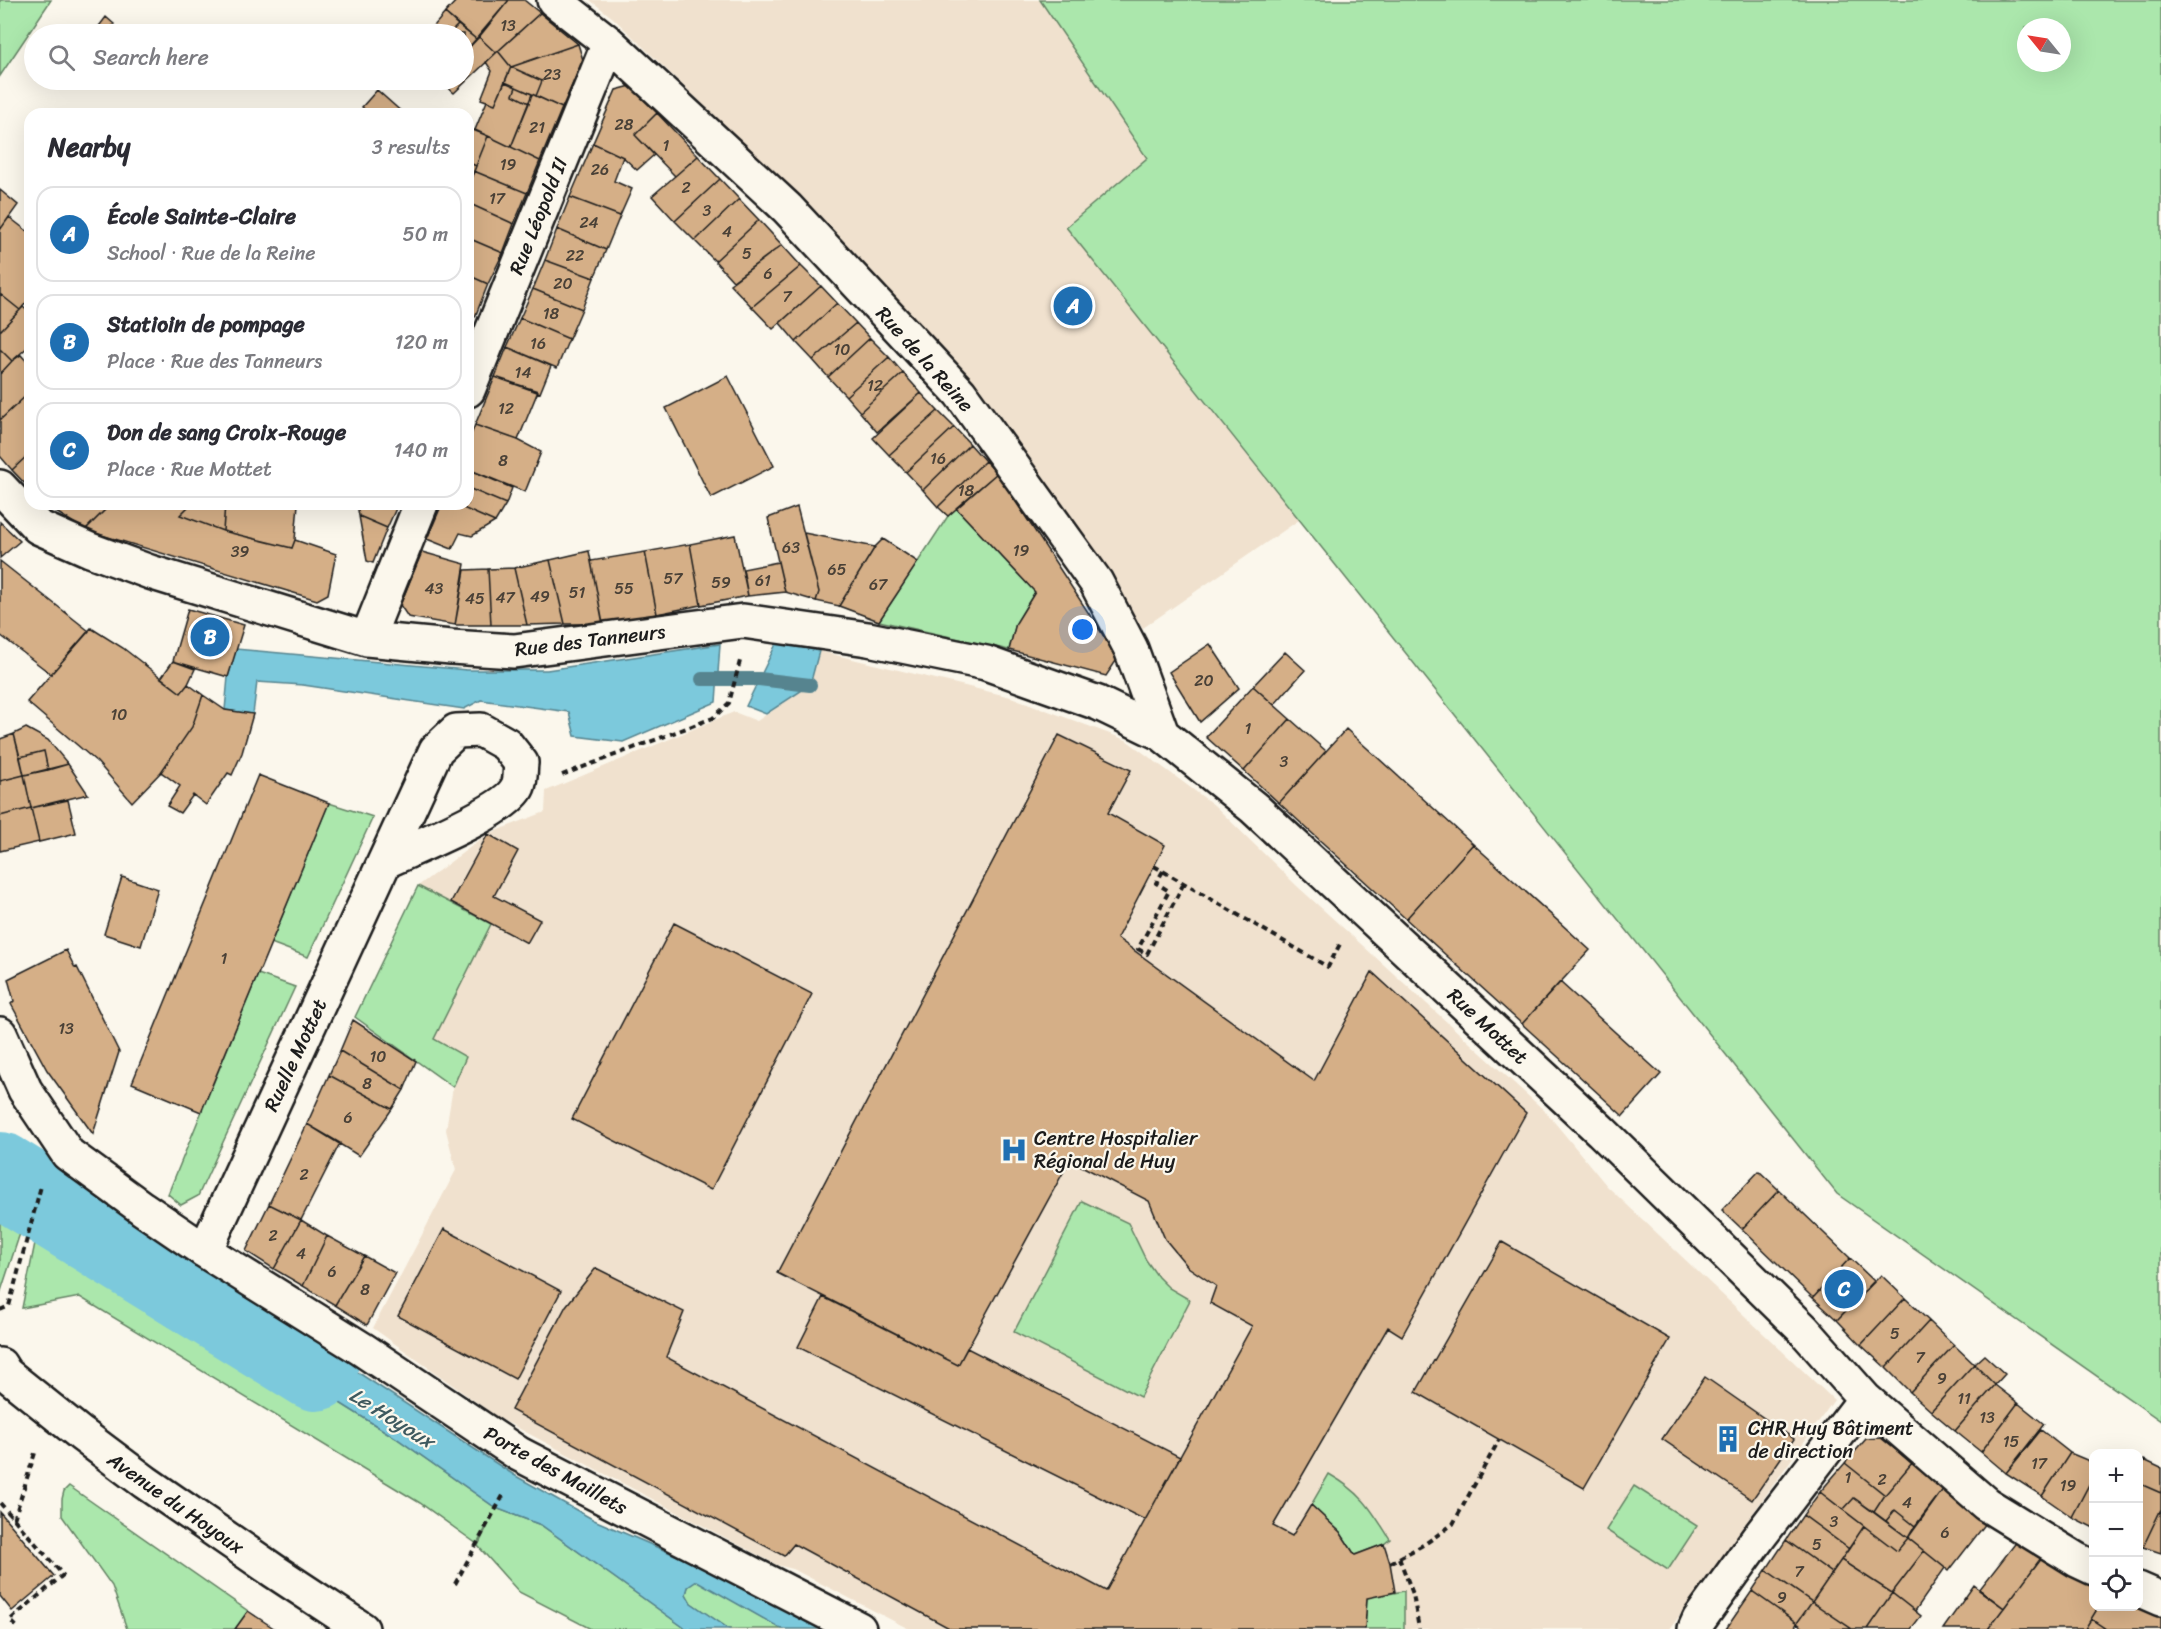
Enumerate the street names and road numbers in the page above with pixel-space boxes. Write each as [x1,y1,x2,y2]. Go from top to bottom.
street label: Rue Léopold II [499,152,578,280]
street label: Rue de la Reine [867,298,982,421]
street label: Rue des Tanneurs [513,614,668,667]
street label: Rue Mottet [1439,979,1537,1074]
street label: Ruelle Mottet [254,993,337,1118]
street label: Porte des Maillets [477,1416,635,1525]
street label: Avenue du Hoyoux [99,1442,252,1564]

